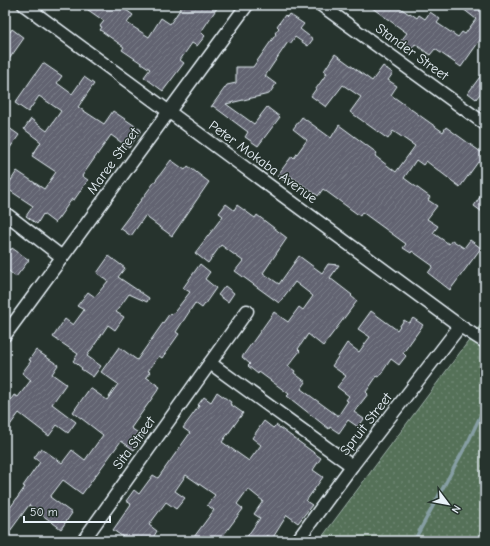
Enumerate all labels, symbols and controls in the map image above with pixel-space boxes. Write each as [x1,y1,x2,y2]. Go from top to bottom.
street label: Stander Street [372,20,453,85]
street label: Peter Mokaba Avenue [205,117,321,207]
street label: Maree Street [83,124,143,198]
street label: Spruit Street [336,389,396,459]
street label: Sita Street [109,412,160,473]
north arrow [428,484,468,524]
scale bar [24,498,110,524]
text: N [449,503,463,516]
text: 50 m [30,505,58,519]

